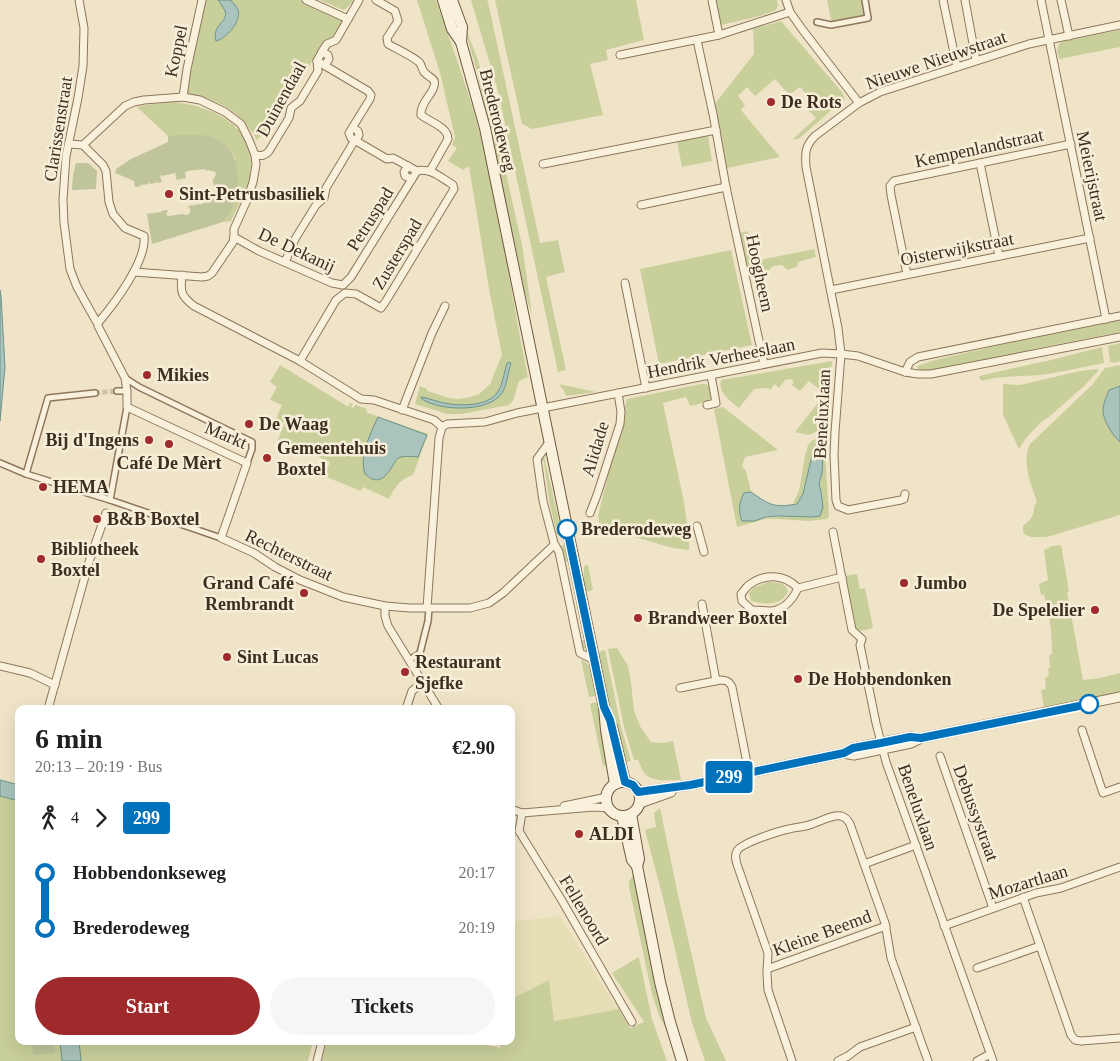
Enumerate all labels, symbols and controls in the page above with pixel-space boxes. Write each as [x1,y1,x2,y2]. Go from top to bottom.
street label: Koppel [161,23,191,79]
street label: Nieuwe Nieuwstraat [863,27,1009,93]
street label: Duinendaal [252,58,310,140]
street label: Brederodeweg [476,67,520,173]
street label: Clarissenstraat [40,75,76,183]
place label: De Rots [781,92,842,112]
marker: De Rots [765,96,777,108]
street label: Kempenlandstraat [913,125,1045,171]
street label: Meierijstraat [1073,129,1111,223]
place label: Sint-Petrusbasiliek [179,184,325,204]
street label: Petruspad [343,184,397,254]
marker: Sint-Petrusbasiliek [163,188,175,200]
street label: Zusterspad [368,215,426,293]
street label: De Dekanij [255,224,339,276]
street label: Oisterwijkstraat [899,228,1015,270]
street label: Hoogheem [742,232,778,314]
street label: Hendrik Verheeslaan [645,334,797,382]
place label: Mikies [157,365,209,385]
marker: Mikies [141,369,153,381]
street label: Beneluxlaan [810,369,834,459]
place label: De Waag [259,414,328,434]
street label: Markt [202,417,250,453]
marker: De Waag [243,418,255,430]
street label: Alidade [577,419,613,479]
place label: Bij d'Ingens [45,430,139,450]
marker: Bij d'Ingens [143,434,155,446]
marker: Café De Mèrt [163,438,175,450]
place label: Gemeentehuis Boxtel [277,438,386,479]
marker: Gemeentehuis Boxtel [261,452,273,464]
place label: Café De Mèrt [117,453,221,473]
place label: HEMA [53,477,109,497]
marker: HEMA [37,481,49,493]
place label: B&B Boxtel [107,509,200,529]
marker: B&B Boxtel [91,513,103,525]
marker: Brederodeweg [557,519,577,539]
place label: Brederodeweg [581,519,691,539]
street label: Rechterstraat [242,525,336,585]
place label: Bibliotheek Boxtel [51,539,139,580]
marker: Bibliotheek Boxtel [35,553,47,565]
place label: Grand Café Rembrandt [203,573,294,614]
place label: Jumbo [914,573,967,593]
marker: Jumbo [898,577,910,589]
marker: Grand Café Rembrandt [298,587,310,599]
place label: De Spelelier [993,600,1085,620]
marker: De Spelelier [1089,604,1101,616]
place label: Brandweer Boxtel [648,608,787,628]
marker: Brandweer Boxtel [632,612,644,624]
place label: Sint Lucas [237,647,319,667]
marker: Sint Lucas [221,651,233,663]
place label: Restaurant Sjefke [415,652,501,693]
marker: Restaurant Sjefke [399,666,411,678]
place label: De Hobbendonken [808,669,952,689]
marker: De Hobbendonken [792,673,804,685]
unlabelled marker [1079,694,1099,714]
text: 6 min [35,723,103,754]
text: €2.90 [452,737,495,758]
text: 20:13 – 20:19 · Bus [35,758,162,775]
line badge: 299 [700,761,758,793]
street label: Beneluxlaan [894,761,942,853]
street label: Debussystraat [949,762,1003,864]
text: 299 [716,767,743,787]
icon: walk [35,804,63,832]
icon: forward [87,804,115,832]
text: 299 [133,808,160,828]
text: 4 [71,809,79,826]
place label: ALDI [589,824,634,844]
marker: ALDI [573,828,585,840]
street label: Mozartlaan [986,860,1070,904]
text: Hobbendonkseweg [73,862,226,883]
text: 20:17 [459,864,495,881]
street label: Fellenoord [555,871,613,949]
street label: Kleine Beemd [770,906,874,960]
text: Brederodeweg [73,917,189,938]
text: 20:19 [459,919,495,936]
button: Start [35,977,260,1035]
button: Tickets [270,977,495,1035]

